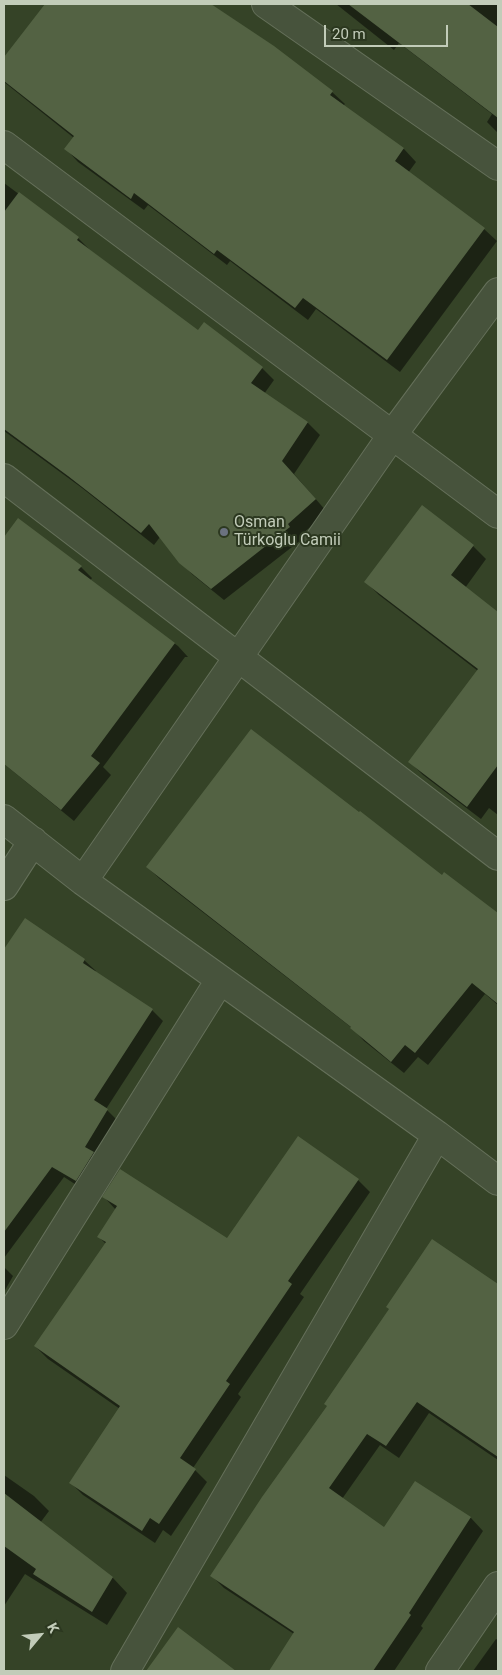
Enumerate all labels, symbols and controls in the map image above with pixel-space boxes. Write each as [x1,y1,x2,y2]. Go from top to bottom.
scale bar [327,15,451,47]
text: 20 m [332,25,366,43]
place label: Osman Türkoğlu Camii [234,513,341,551]
marker: Osman Türkoğlu Camii [218,526,230,538]
north arrow [15,1610,65,1660]
text: K [44,1620,62,1636]

